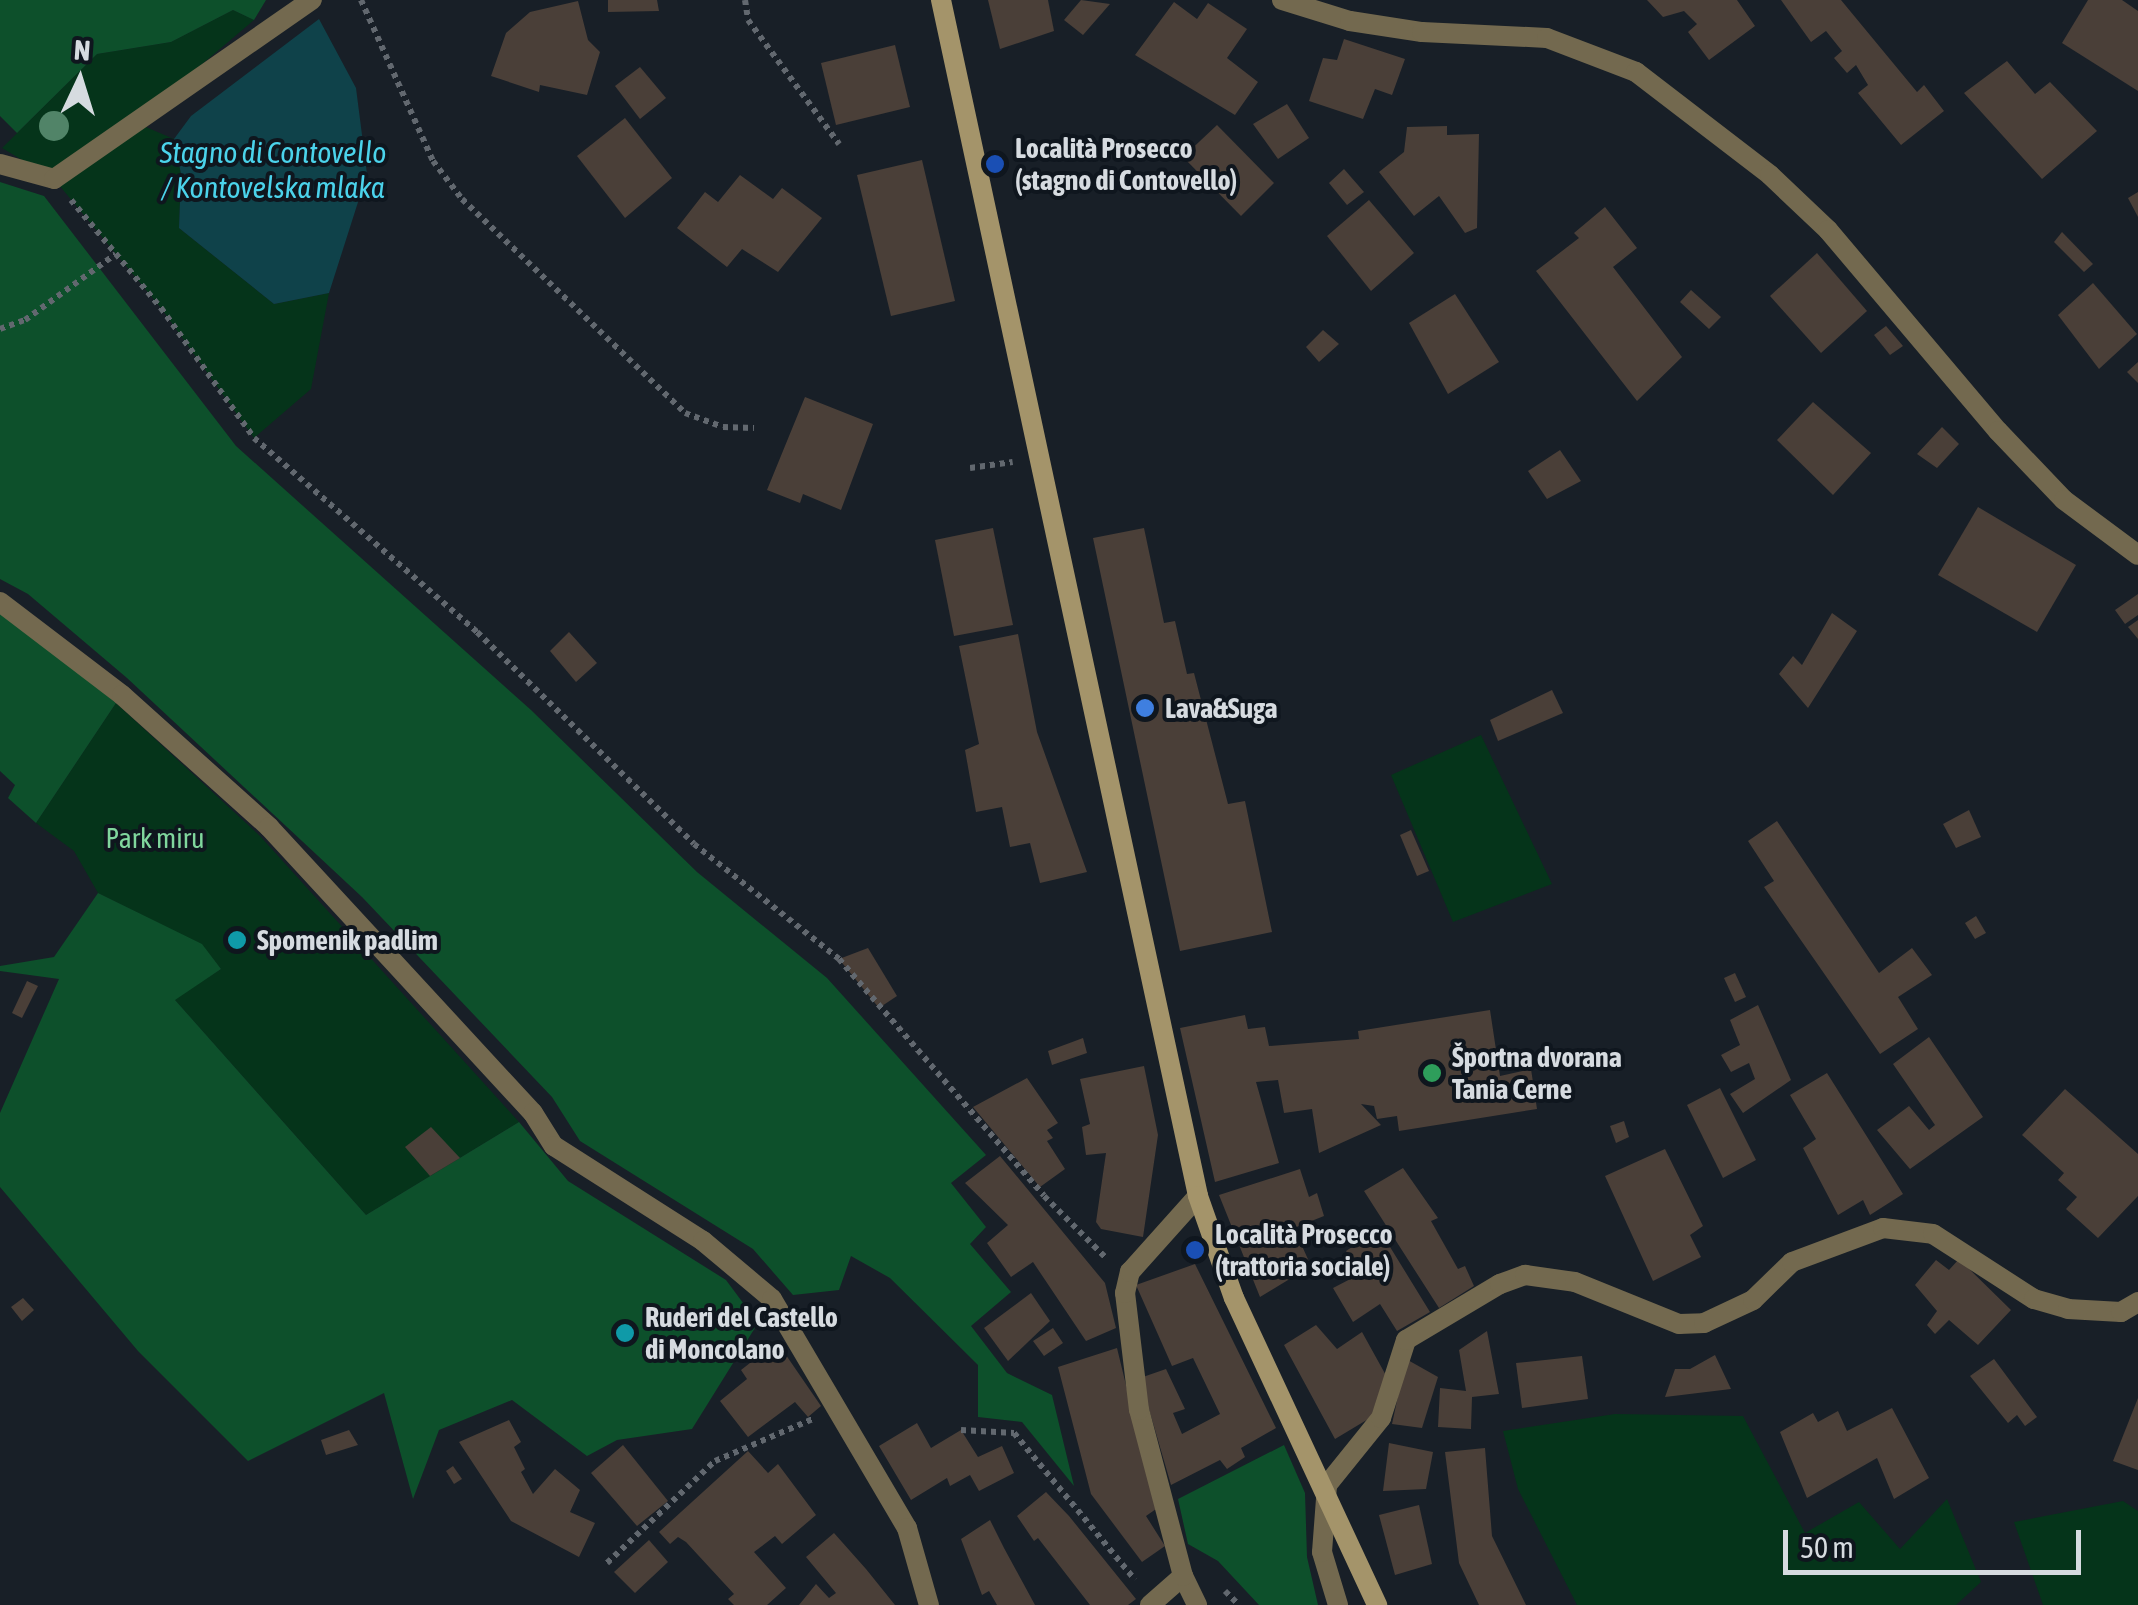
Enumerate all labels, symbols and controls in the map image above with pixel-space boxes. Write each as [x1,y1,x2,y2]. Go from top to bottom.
north arrow [30,30,130,130]
text: N [73,34,91,67]
place label: Località Prosecco (stagno di Contovello) [1015,131,1237,197]
water label: Stagno di Contovello / Kontovelska mlaka [160,134,386,204]
marker: Località Prosecco (stagno di Contovello) [984,153,1006,175]
place label: Lava&Suga [1165,691,1277,725]
marker: Lava&Suga [1134,697,1156,719]
park label: Park miru [106,821,204,855]
place label: Spomenik padlim [257,923,438,957]
marker: Spomenik padlim [226,929,248,951]
place label: Športna dvorana Tania Cerne [1452,1040,1622,1106]
marker: Športna dvorana Tania Cerne [1421,1062,1443,1084]
place label: Località Prosecco (trattoria sociale) [1215,1217,1393,1283]
marker: Località Prosecco (trattoria sociale) [1184,1239,1206,1261]
place label: Ruderi del Castello di Moncolano [645,1300,838,1366]
marker: Ruderi del Castello di Moncolano [614,1322,636,1344]
scale bar [1788,1510,2086,1572]
text: 50 m [1800,1530,1854,1564]

